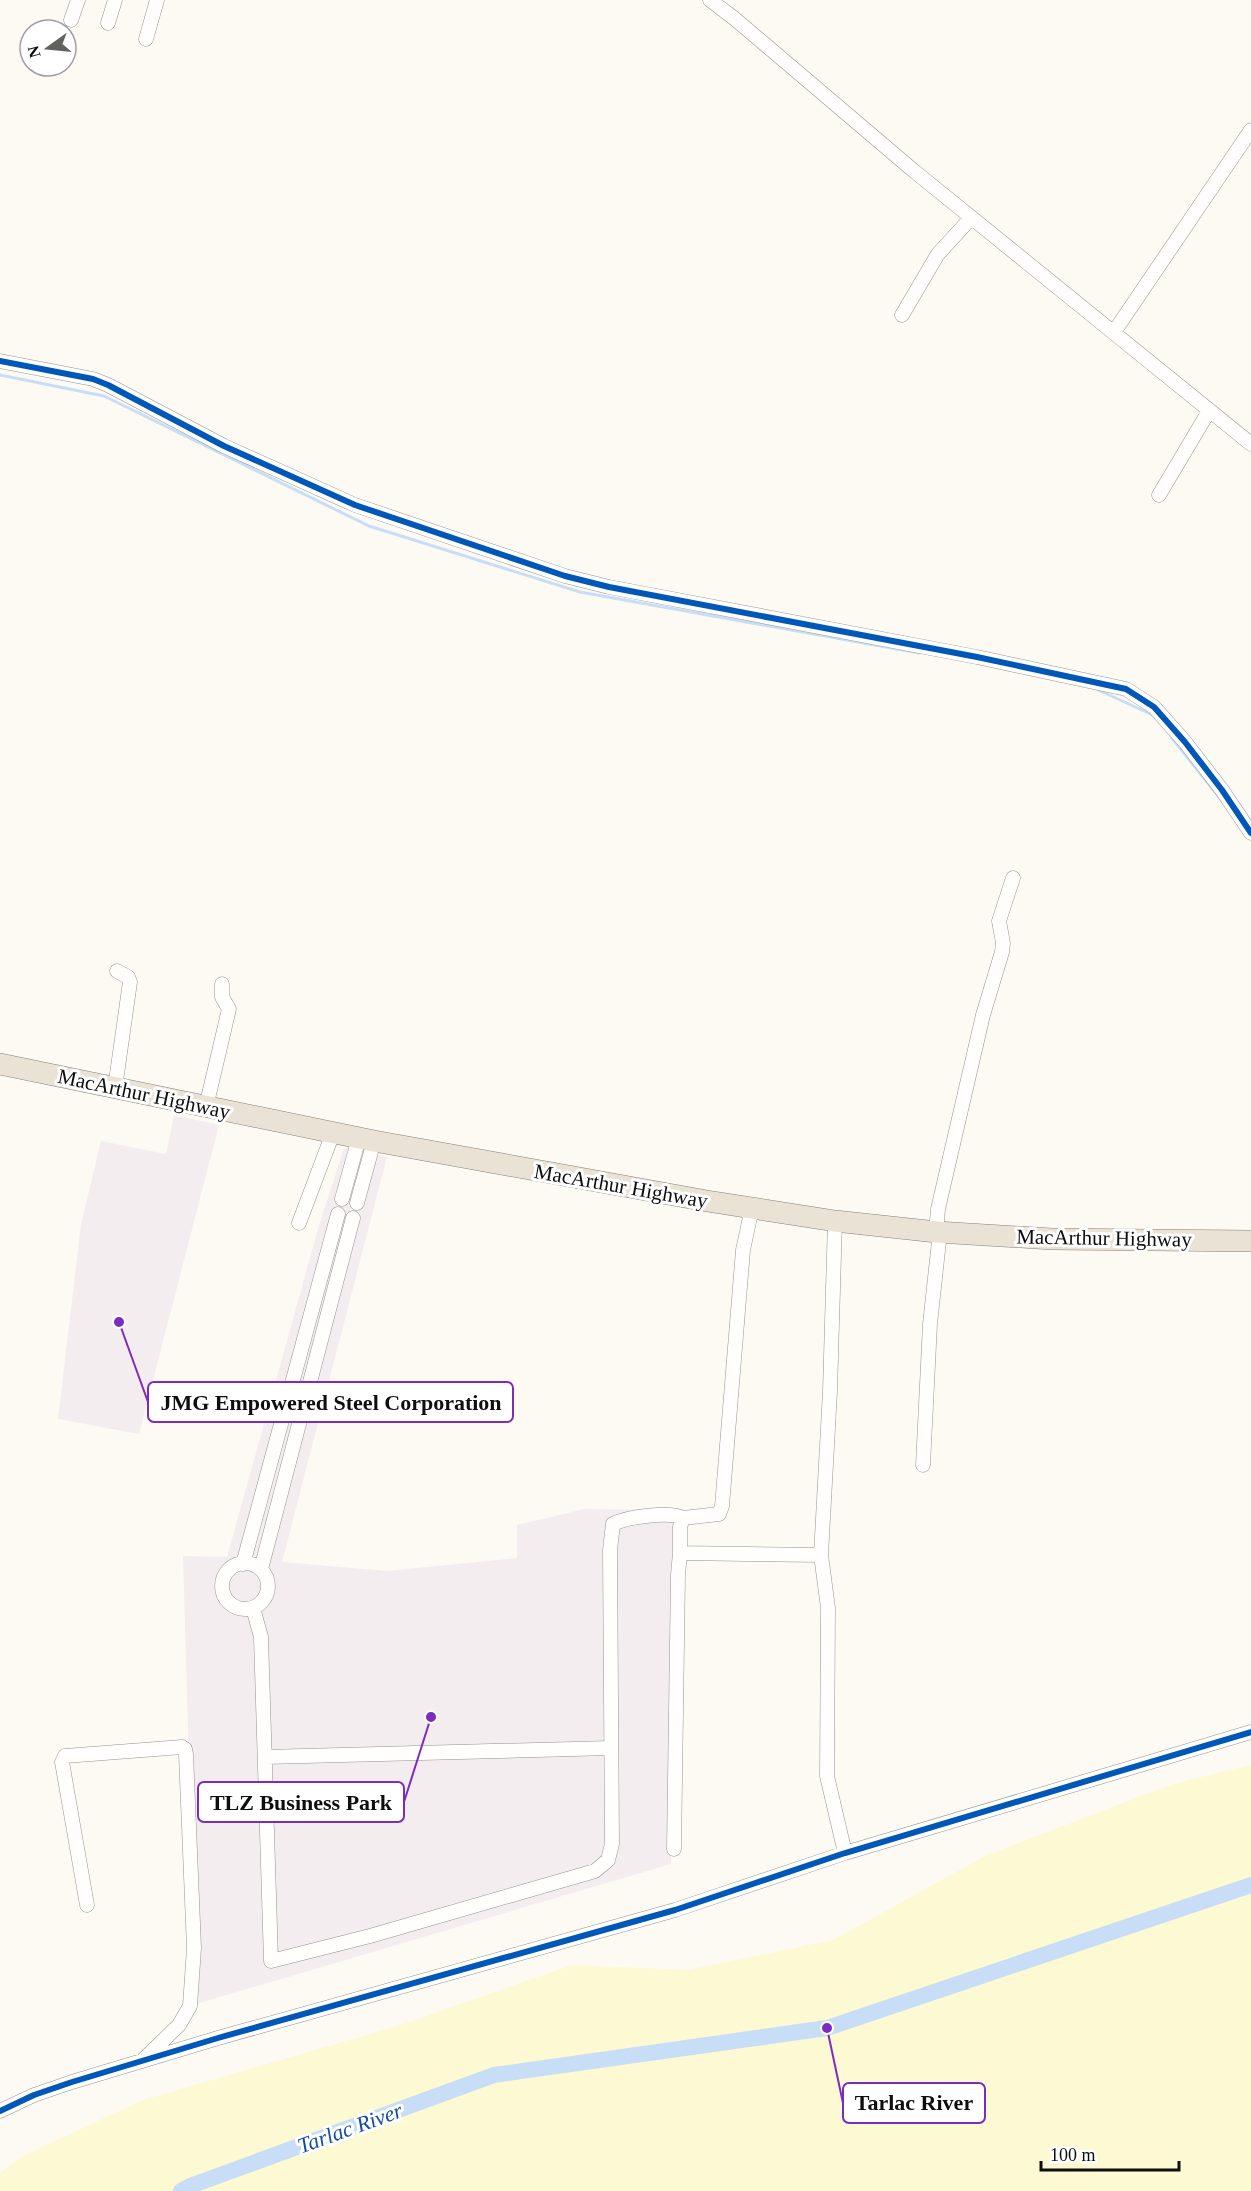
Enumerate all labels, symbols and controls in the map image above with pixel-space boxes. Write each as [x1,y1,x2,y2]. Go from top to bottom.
north arrow [18,18,78,78]
text: N [24,44,44,60]
street label: MacArthur Highway [56,1064,233,1124]
street label: MacArthur Highway [532,1159,710,1213]
street label: MacArthur Highway [1016,1224,1192,1252]
callout: JMG Empowered Steel Corporation [148,1382,513,1422]
text: JMG Empowered Steel Corporation [160,1390,502,1415]
callout: TLZ Business Park [198,1782,404,1822]
text: TLZ Business Park [210,1790,393,1815]
callout: Tarlac River [843,2083,985,2123]
text: Tarlac River [855,2090,973,2115]
water label: Tarlac River [294,2097,406,2159]
scale bar [1041,2134,1179,2172]
text: 100 m [1050,2145,1096,2165]

